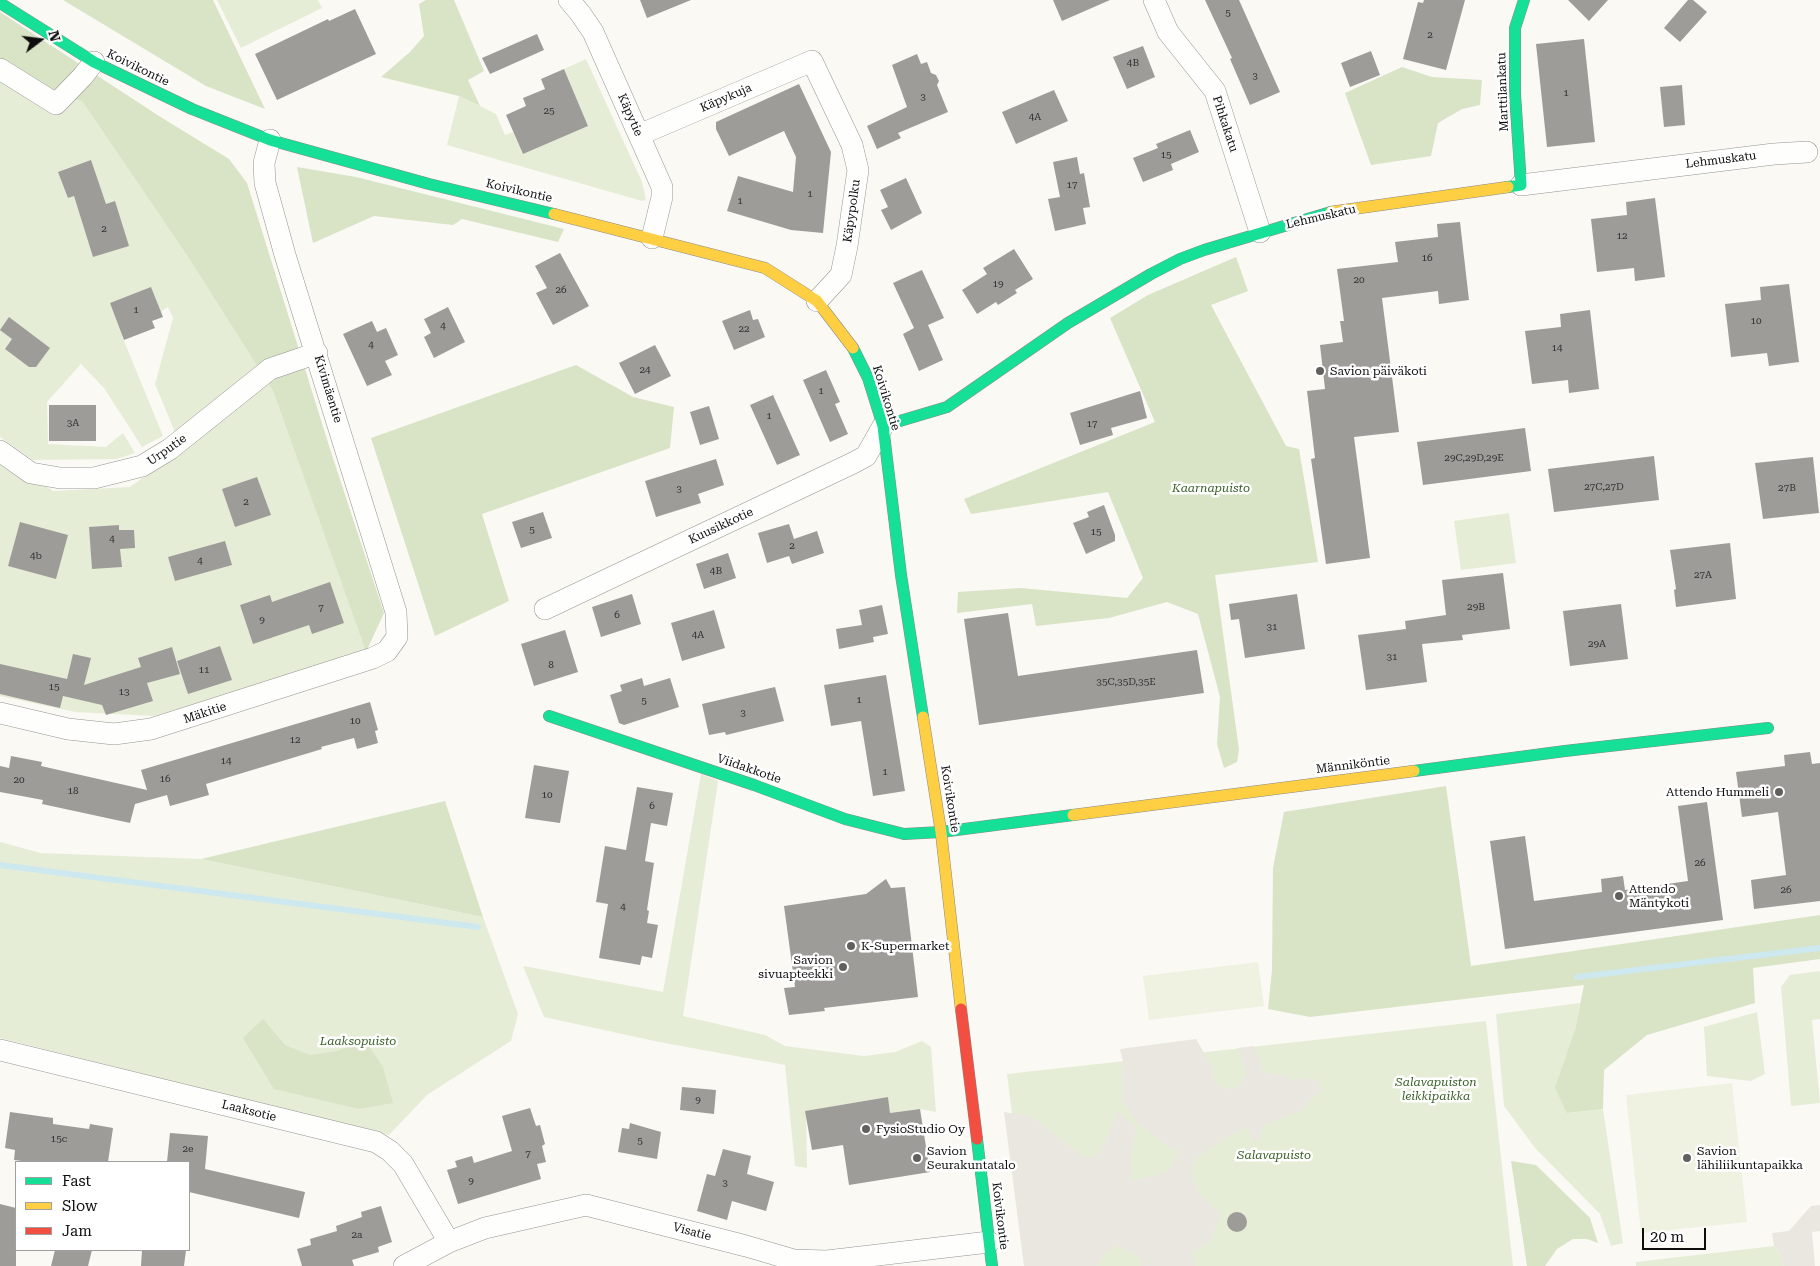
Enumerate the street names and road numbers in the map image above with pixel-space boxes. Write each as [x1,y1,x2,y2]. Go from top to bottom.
street label: Koivikontie [104,47,172,89]
street label: Marttilankatu [1494,52,1512,132]
street label: Käpykuja [698,81,754,115]
street label: Käpytie [614,92,646,138]
street label: Pihkakatu [1209,94,1241,154]
street label: Lehmuskatu [1685,149,1757,171]
street label: Koivikontie [484,176,554,206]
street label: Käpypolku [840,178,864,244]
street label: Lehmuskatu [1285,202,1357,232]
street label: Kivimäentie [311,353,345,425]
street label: Koivikontie [869,364,903,432]
street label: Urputie [145,431,189,469]
street label: Kuusikkotie [686,505,756,547]
street label: Mäkitie [182,699,228,727]
street label: Viidakkotie [715,751,783,787]
street label: Männiköntie [1315,753,1391,777]
street label: Koivikontie [938,764,962,834]
street label: Laaksotie [220,1097,278,1125]
street label: Koivikontie [989,1182,1011,1250]
street label: Visatie [671,1220,713,1244]

